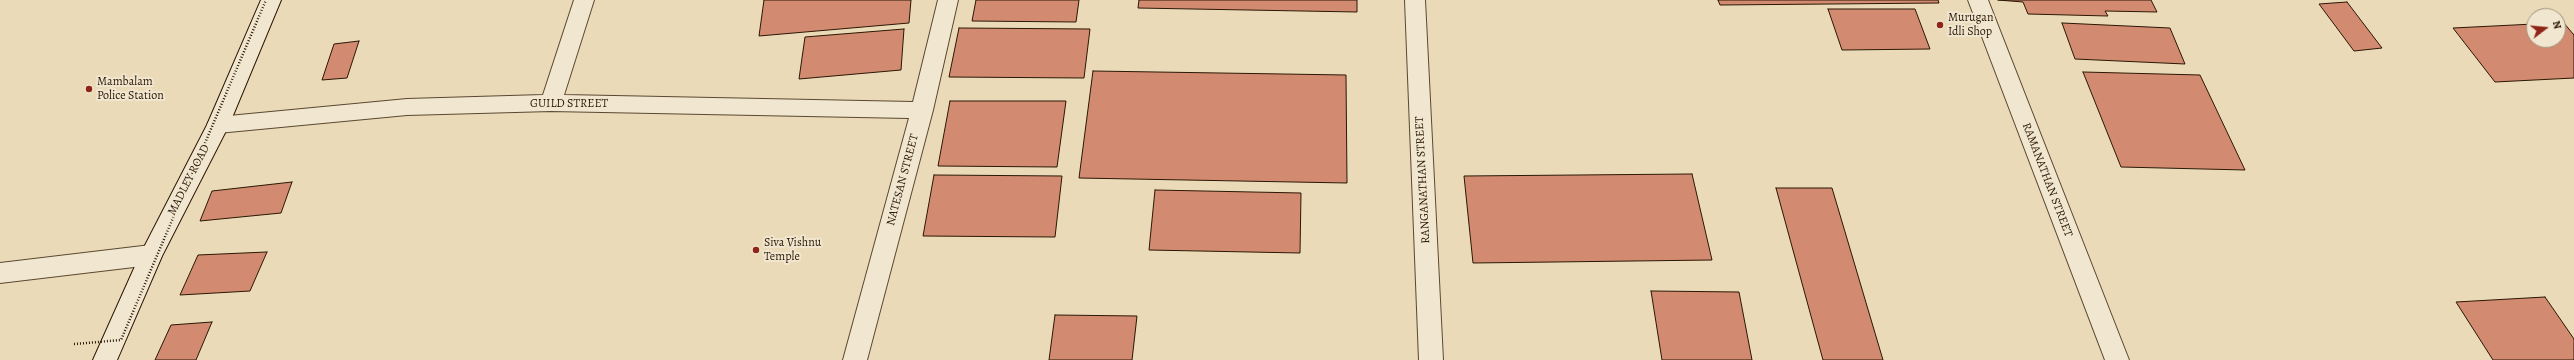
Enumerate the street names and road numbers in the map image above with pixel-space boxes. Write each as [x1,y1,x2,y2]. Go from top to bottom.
street label: GUILD STREET [530,97,608,111]
street label: RANGANATHAN STREET [1412,116,1434,244]
street label: RAMANATHAN STREET [2019,121,2075,239]
street label: NATESAN STREET [884,133,922,227]
street label: MADLEY ROAD [165,142,213,218]

